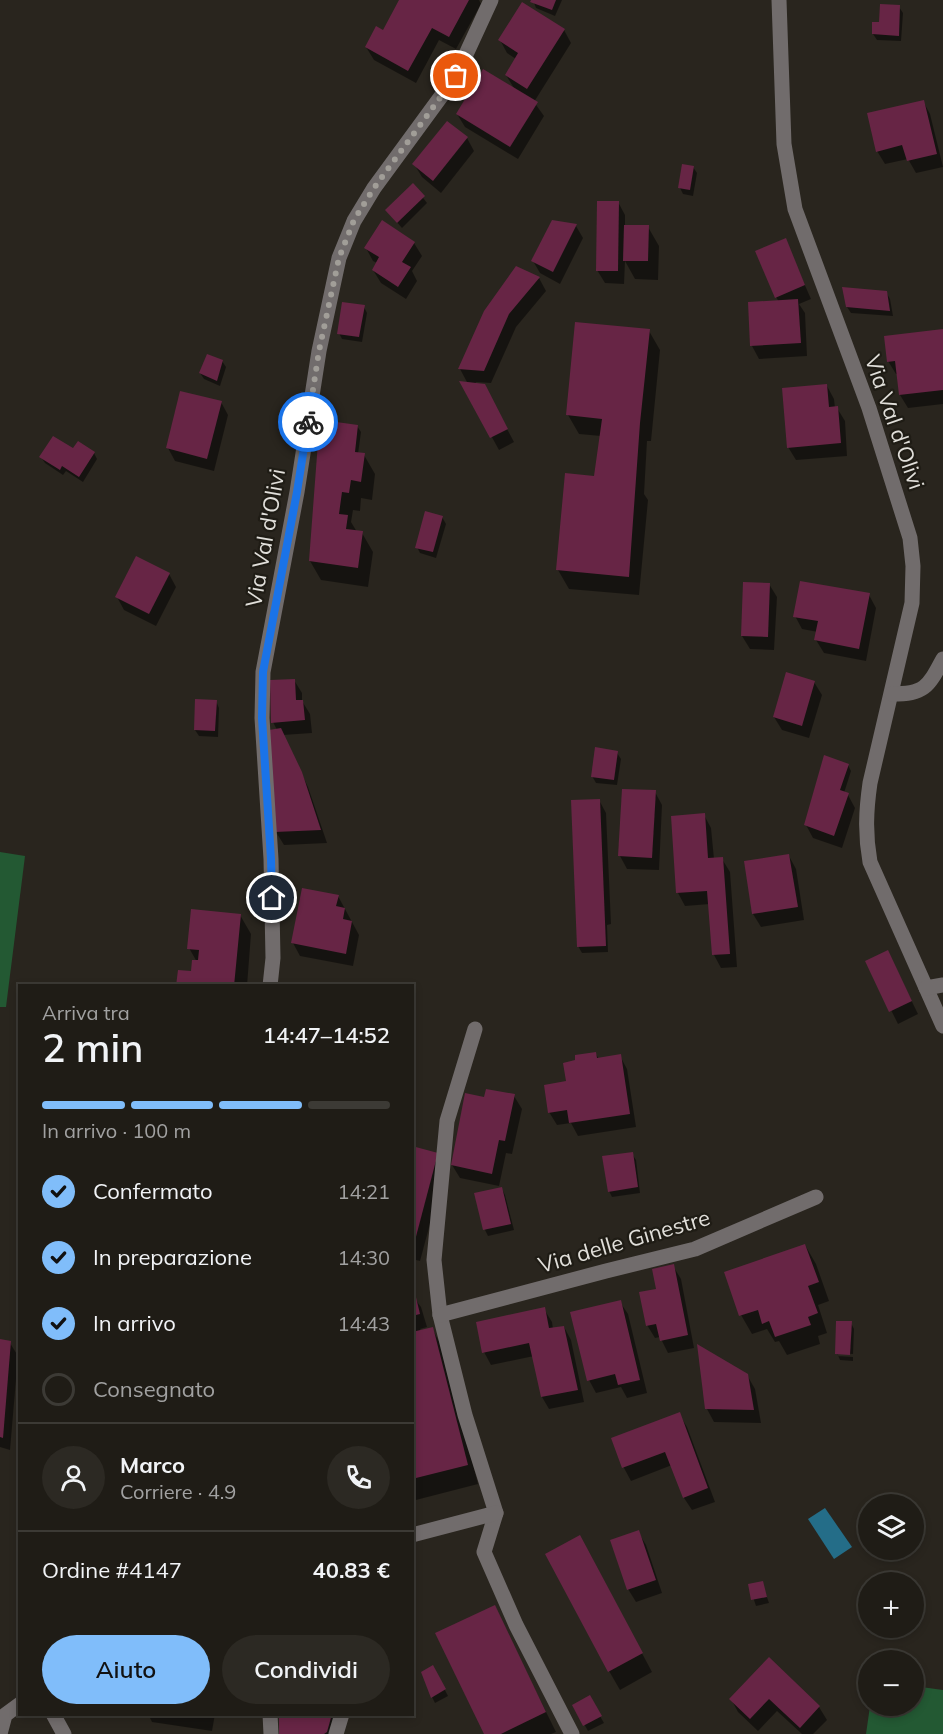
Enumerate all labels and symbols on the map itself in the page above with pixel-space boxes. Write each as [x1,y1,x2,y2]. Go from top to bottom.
pin [430,50,481,101]
street label: Via Val d'Olivi [859,351,931,493]
courier [278,392,338,452]
street label: Via Val d'Olivi [239,467,291,609]
pin [246,872,297,923]
street label: Via delle Ginestre [535,1203,713,1279]

